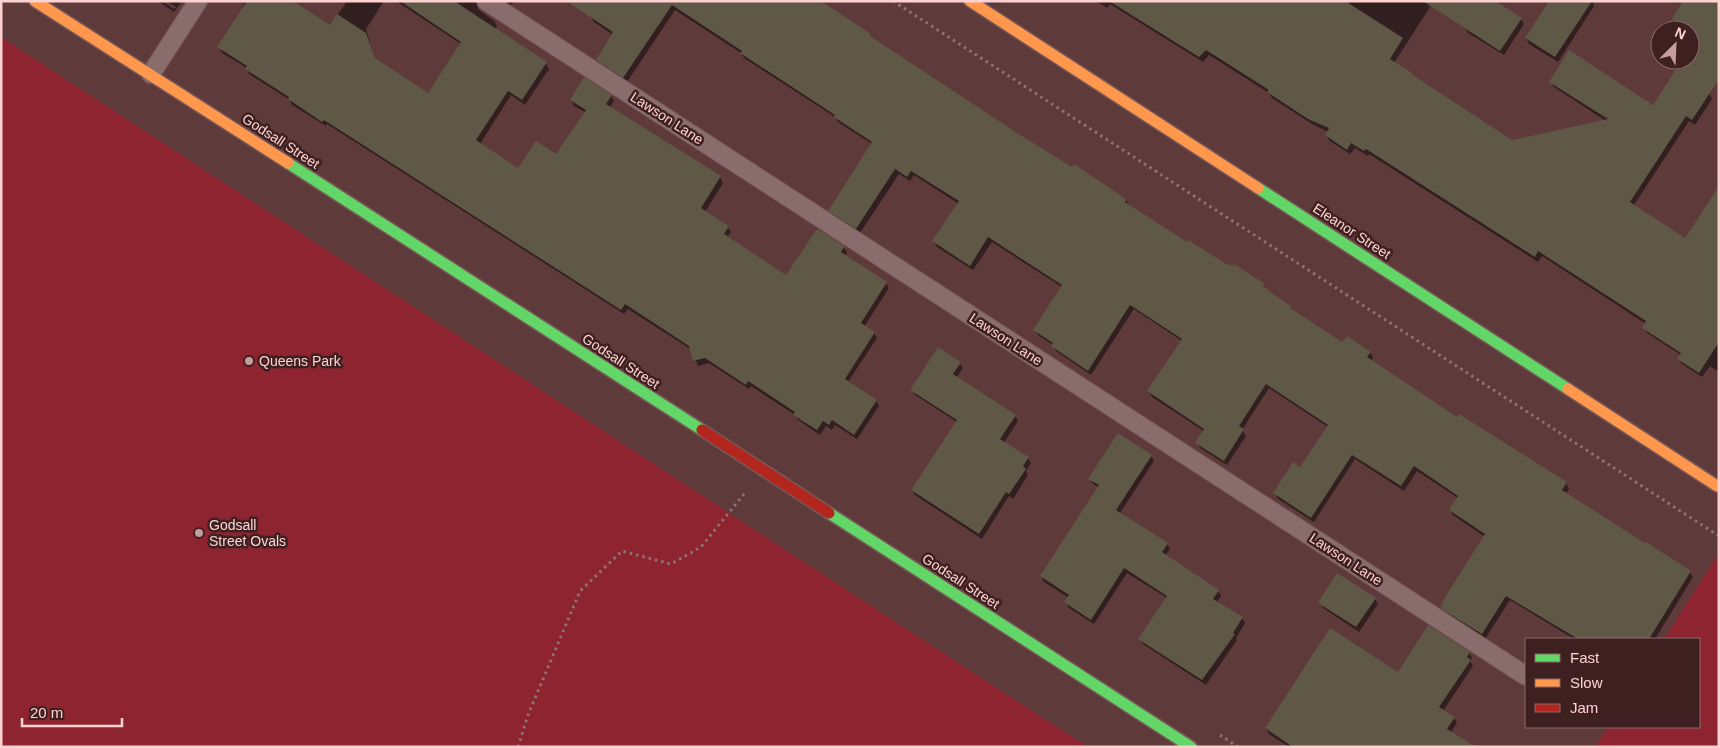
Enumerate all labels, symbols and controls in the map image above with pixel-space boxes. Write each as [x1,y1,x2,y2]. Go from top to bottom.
north arrow [1650,20,1700,70]
text: N [1672,24,1688,42]
street label: Lawson Lane [628,89,706,148]
street label: Godsall Street [239,110,323,172]
street label: Eleanor Street [1310,200,1394,262]
street label: Lawson Lane [967,310,1045,369]
street label: Godsall Street [579,330,663,392]
place label: Queens Park [259,353,342,369]
marker: Queens Park [243,355,255,367]
place label: Godsall Street Ovals [209,517,286,549]
marker: Godsall Street Ovals [193,527,205,539]
street label: Lawson Lane [1307,530,1385,589]
street label: Godsall Street [919,550,1003,612]
legend [1525,638,1700,728]
text: Fast [1570,649,1600,666]
text: Slow [1570,674,1603,691]
scale bar [22,696,122,728]
text: Jam [1570,699,1598,716]
text: 20 m [30,704,63,721]

